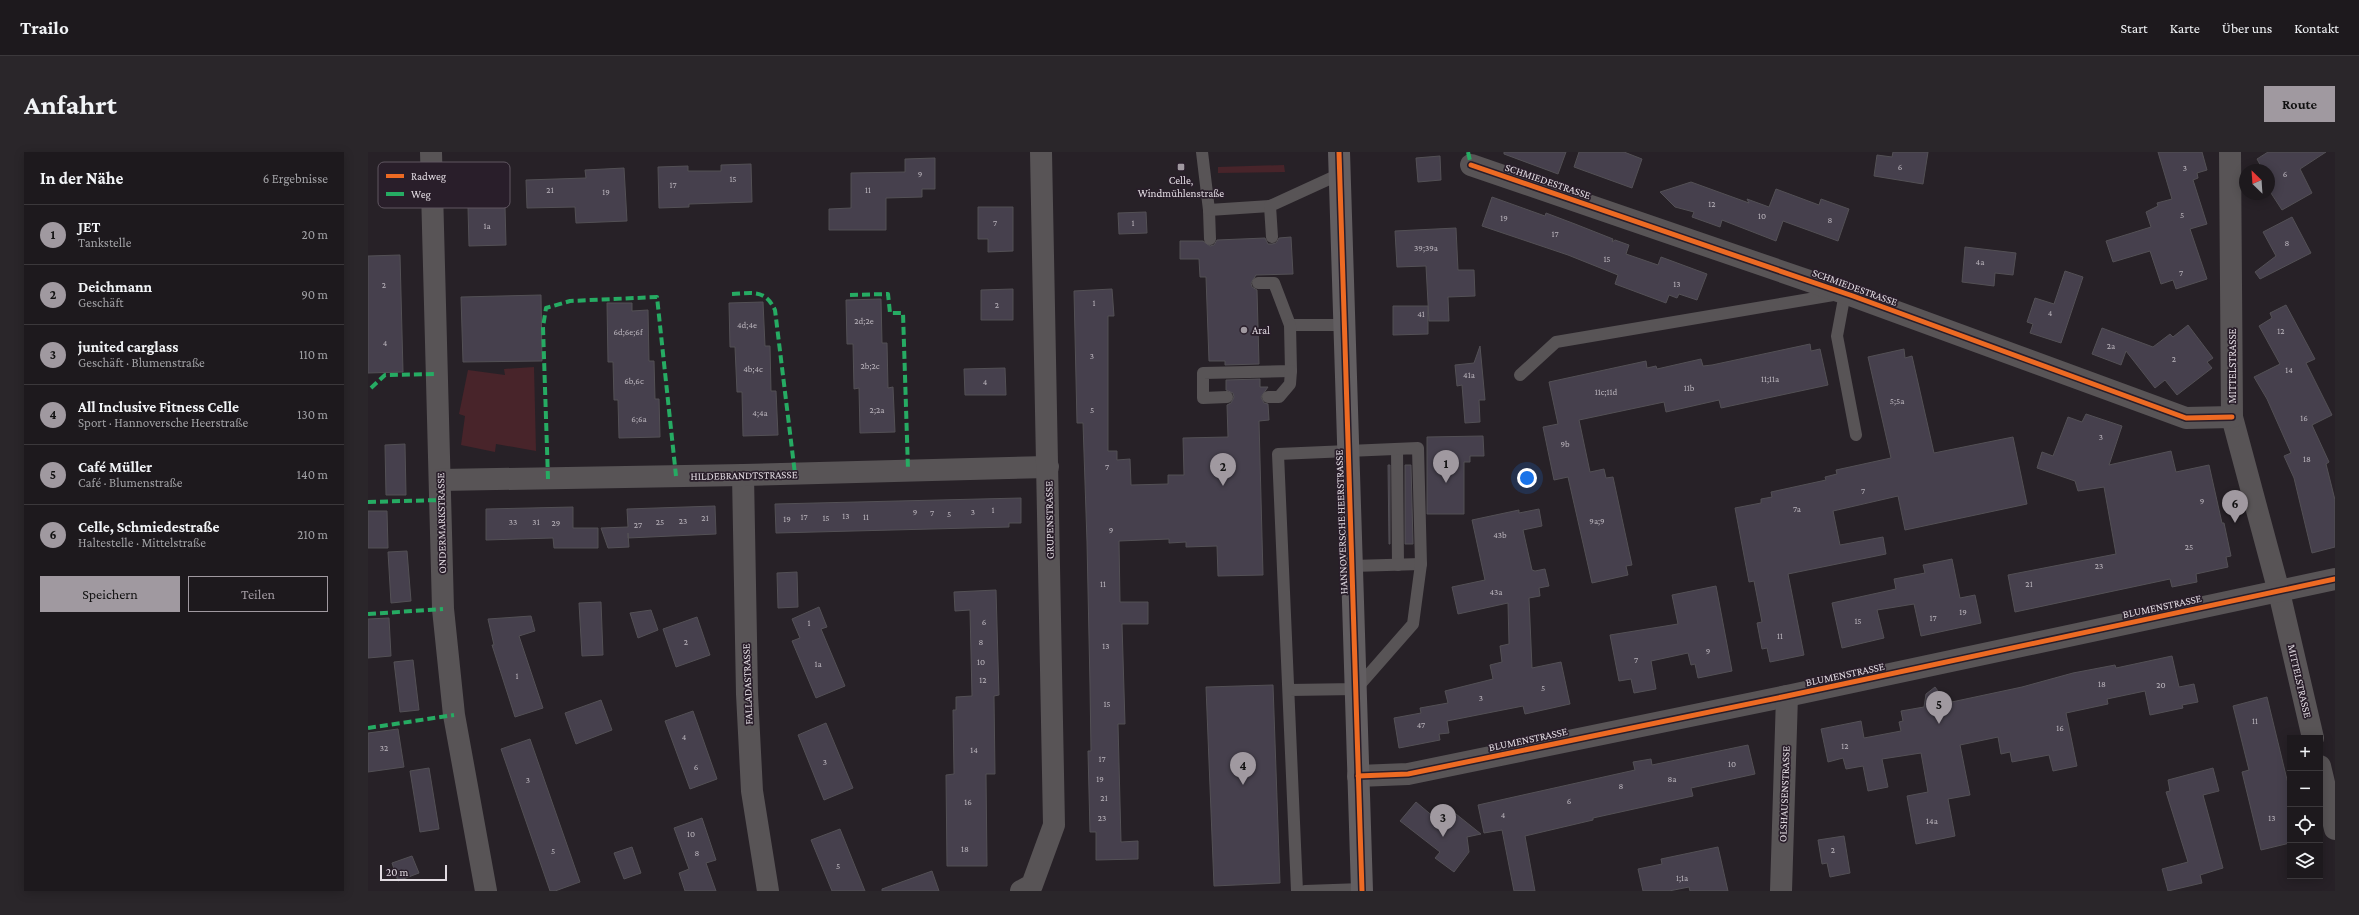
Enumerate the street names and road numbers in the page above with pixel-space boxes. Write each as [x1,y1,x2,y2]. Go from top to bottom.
street label: SCHMIEDESTRASSE [1504,161,1592,201]
street label: SCHMIEDESTRASSE [1811,266,1899,308]
street label: MITTELSTRASSE [2226,328,2238,404]
street label: HANNOVERSCHE HEERSTRASSE [1332,449,1350,595]
street label: HILDEBRANDTSTRASSE [690,468,798,482]
street label: ONDERMARKSTRASSE [434,472,448,574]
street label: GRUPENSTRASSE [1042,481,1056,559]
street label: BLUMENSTRASSE [2121,592,2203,620]
street label: FALLADASTRASSE [740,643,754,725]
street label: MITTELSTRASSE [2286,643,2314,719]
street label: BLUMENSTRASSE [1804,660,1886,688]
street label: BLUMENSTRASSE [1487,725,1569,753]
street label: OLSHAUSENSTRASSE [1776,746,1792,842]

